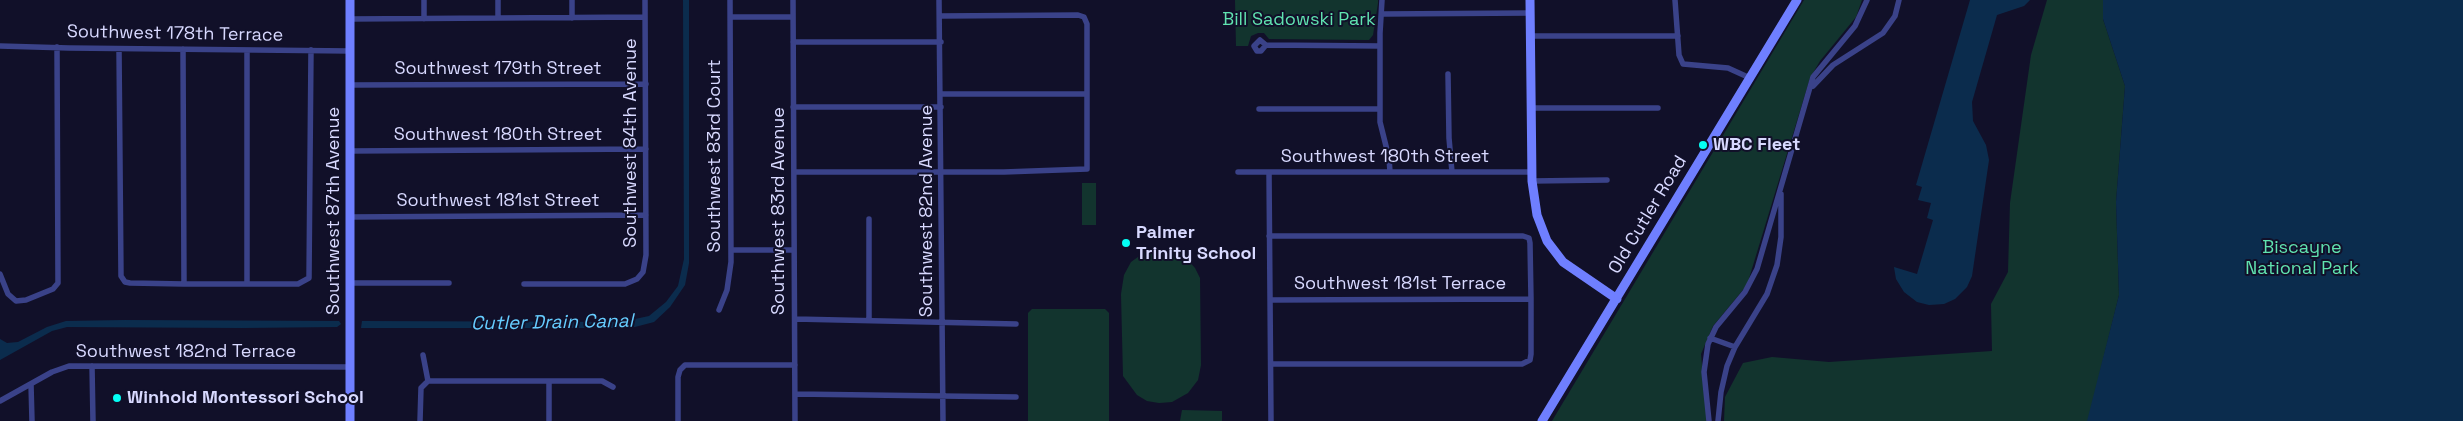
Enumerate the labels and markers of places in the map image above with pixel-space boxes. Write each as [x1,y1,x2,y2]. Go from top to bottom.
place label: WBC Fleet [1713,134,1800,156]
marker: WBC Fleet [1697,139,1709,151]
place label: Palmer Trinity School [1136,222,1256,264]
marker: Palmer Trinity School [1120,237,1132,249]
place label: Winhold Montessori School [127,387,364,409]
marker: Winhold Montessori School [111,392,123,404]

